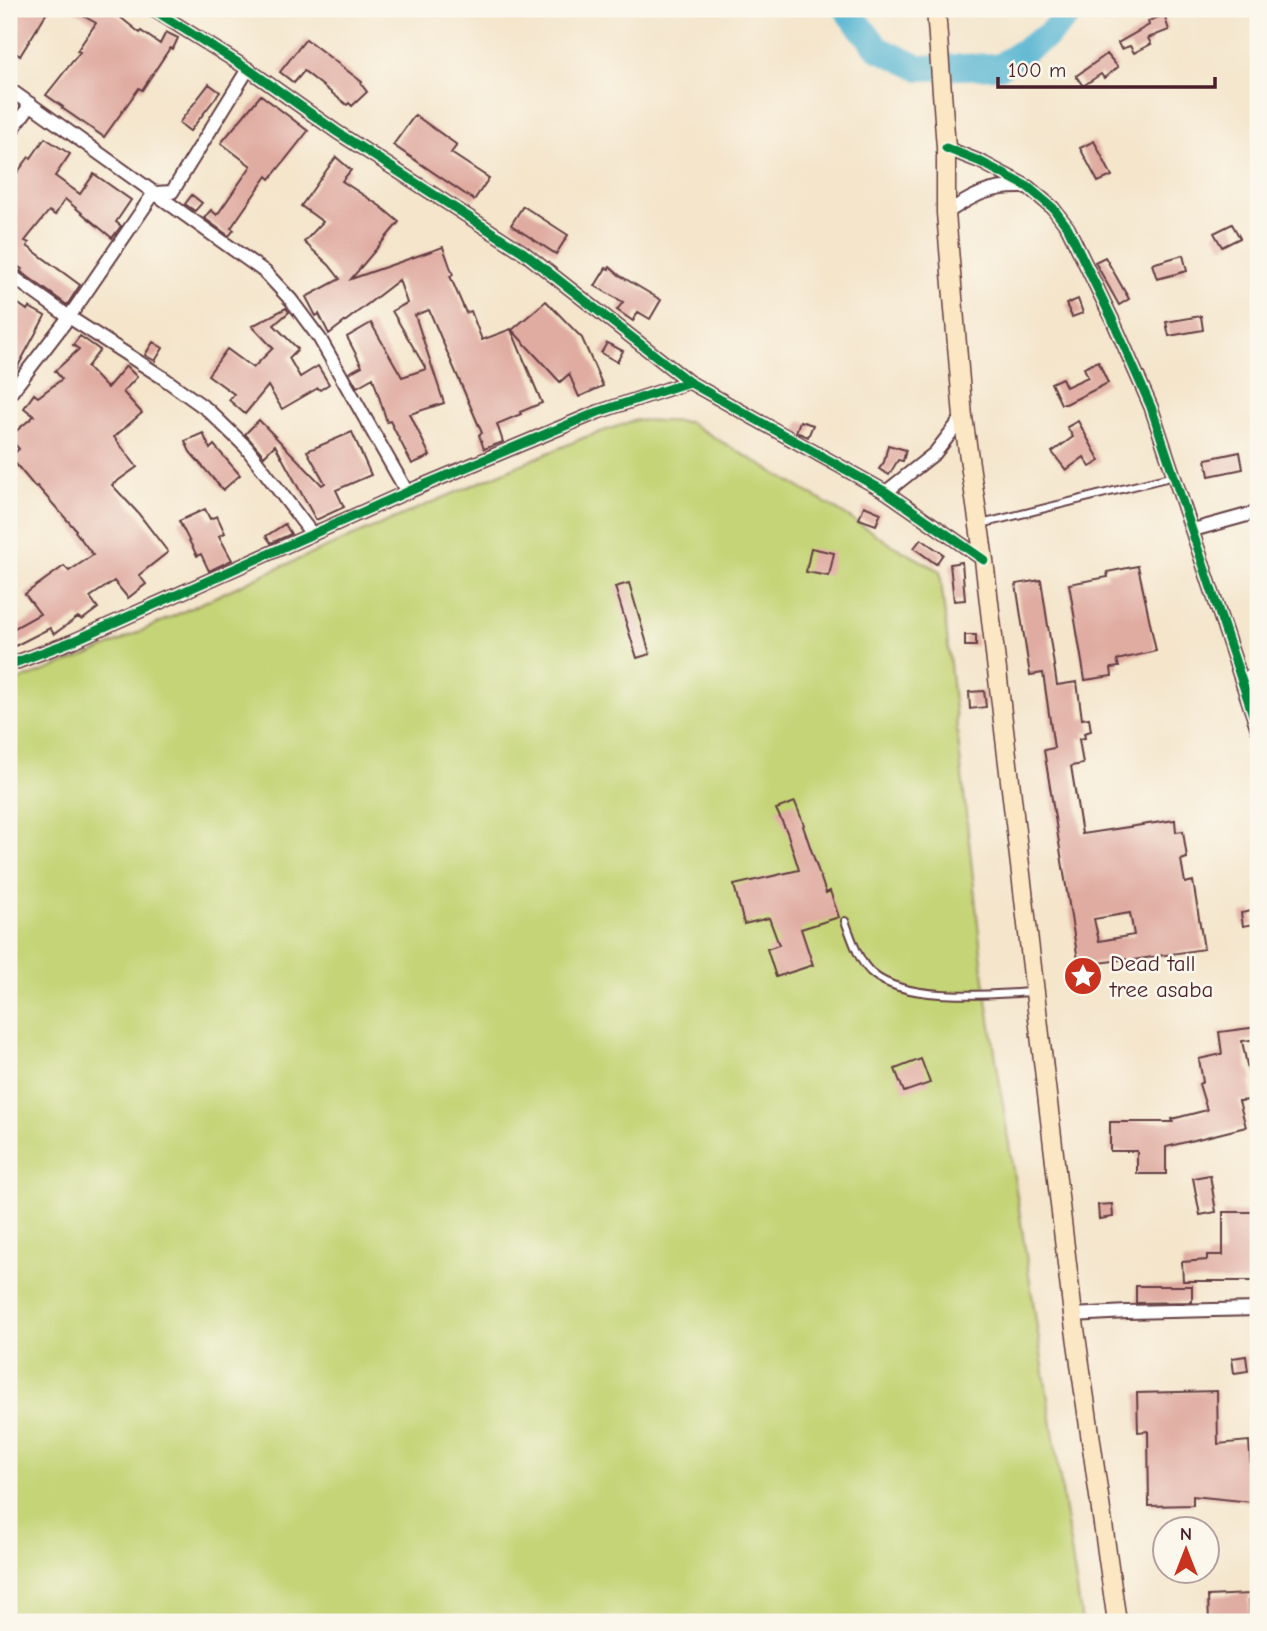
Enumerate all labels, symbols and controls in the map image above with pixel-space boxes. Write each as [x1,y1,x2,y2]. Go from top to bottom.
scale bar [998,46,1214,90]
text: 100 m [1008,58,1066,82]
place label: Dead tall tree asaba [1109,950,1213,1003]
place icon: Dead tall tree asaba [1062,955,1104,997]
north arrow [1152,1516,1222,1586]
text: N [1180,1523,1192,1545]

